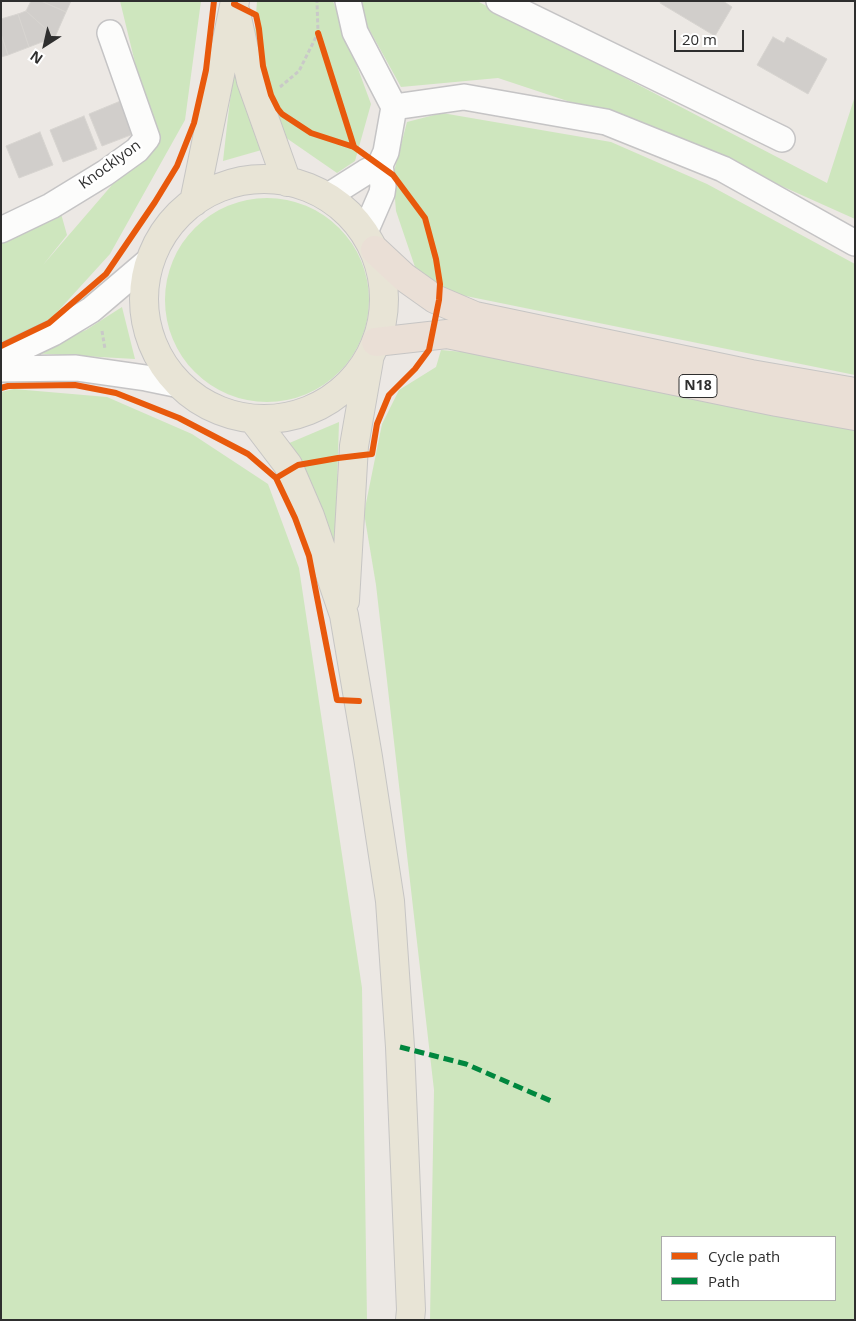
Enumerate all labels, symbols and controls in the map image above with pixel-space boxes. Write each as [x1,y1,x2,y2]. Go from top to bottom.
north arrow [20,20,70,70]
scale bar [676,20,746,52]
text: 20 m [682,29,717,49]
text: N [26,47,46,69]
street label: Knocklyon [76,137,144,193]
road number: N18 [679,374,717,398]
legend [661,1236,836,1301]
text: Cycle path [708,1246,780,1266]
text: Path [708,1271,740,1291]

